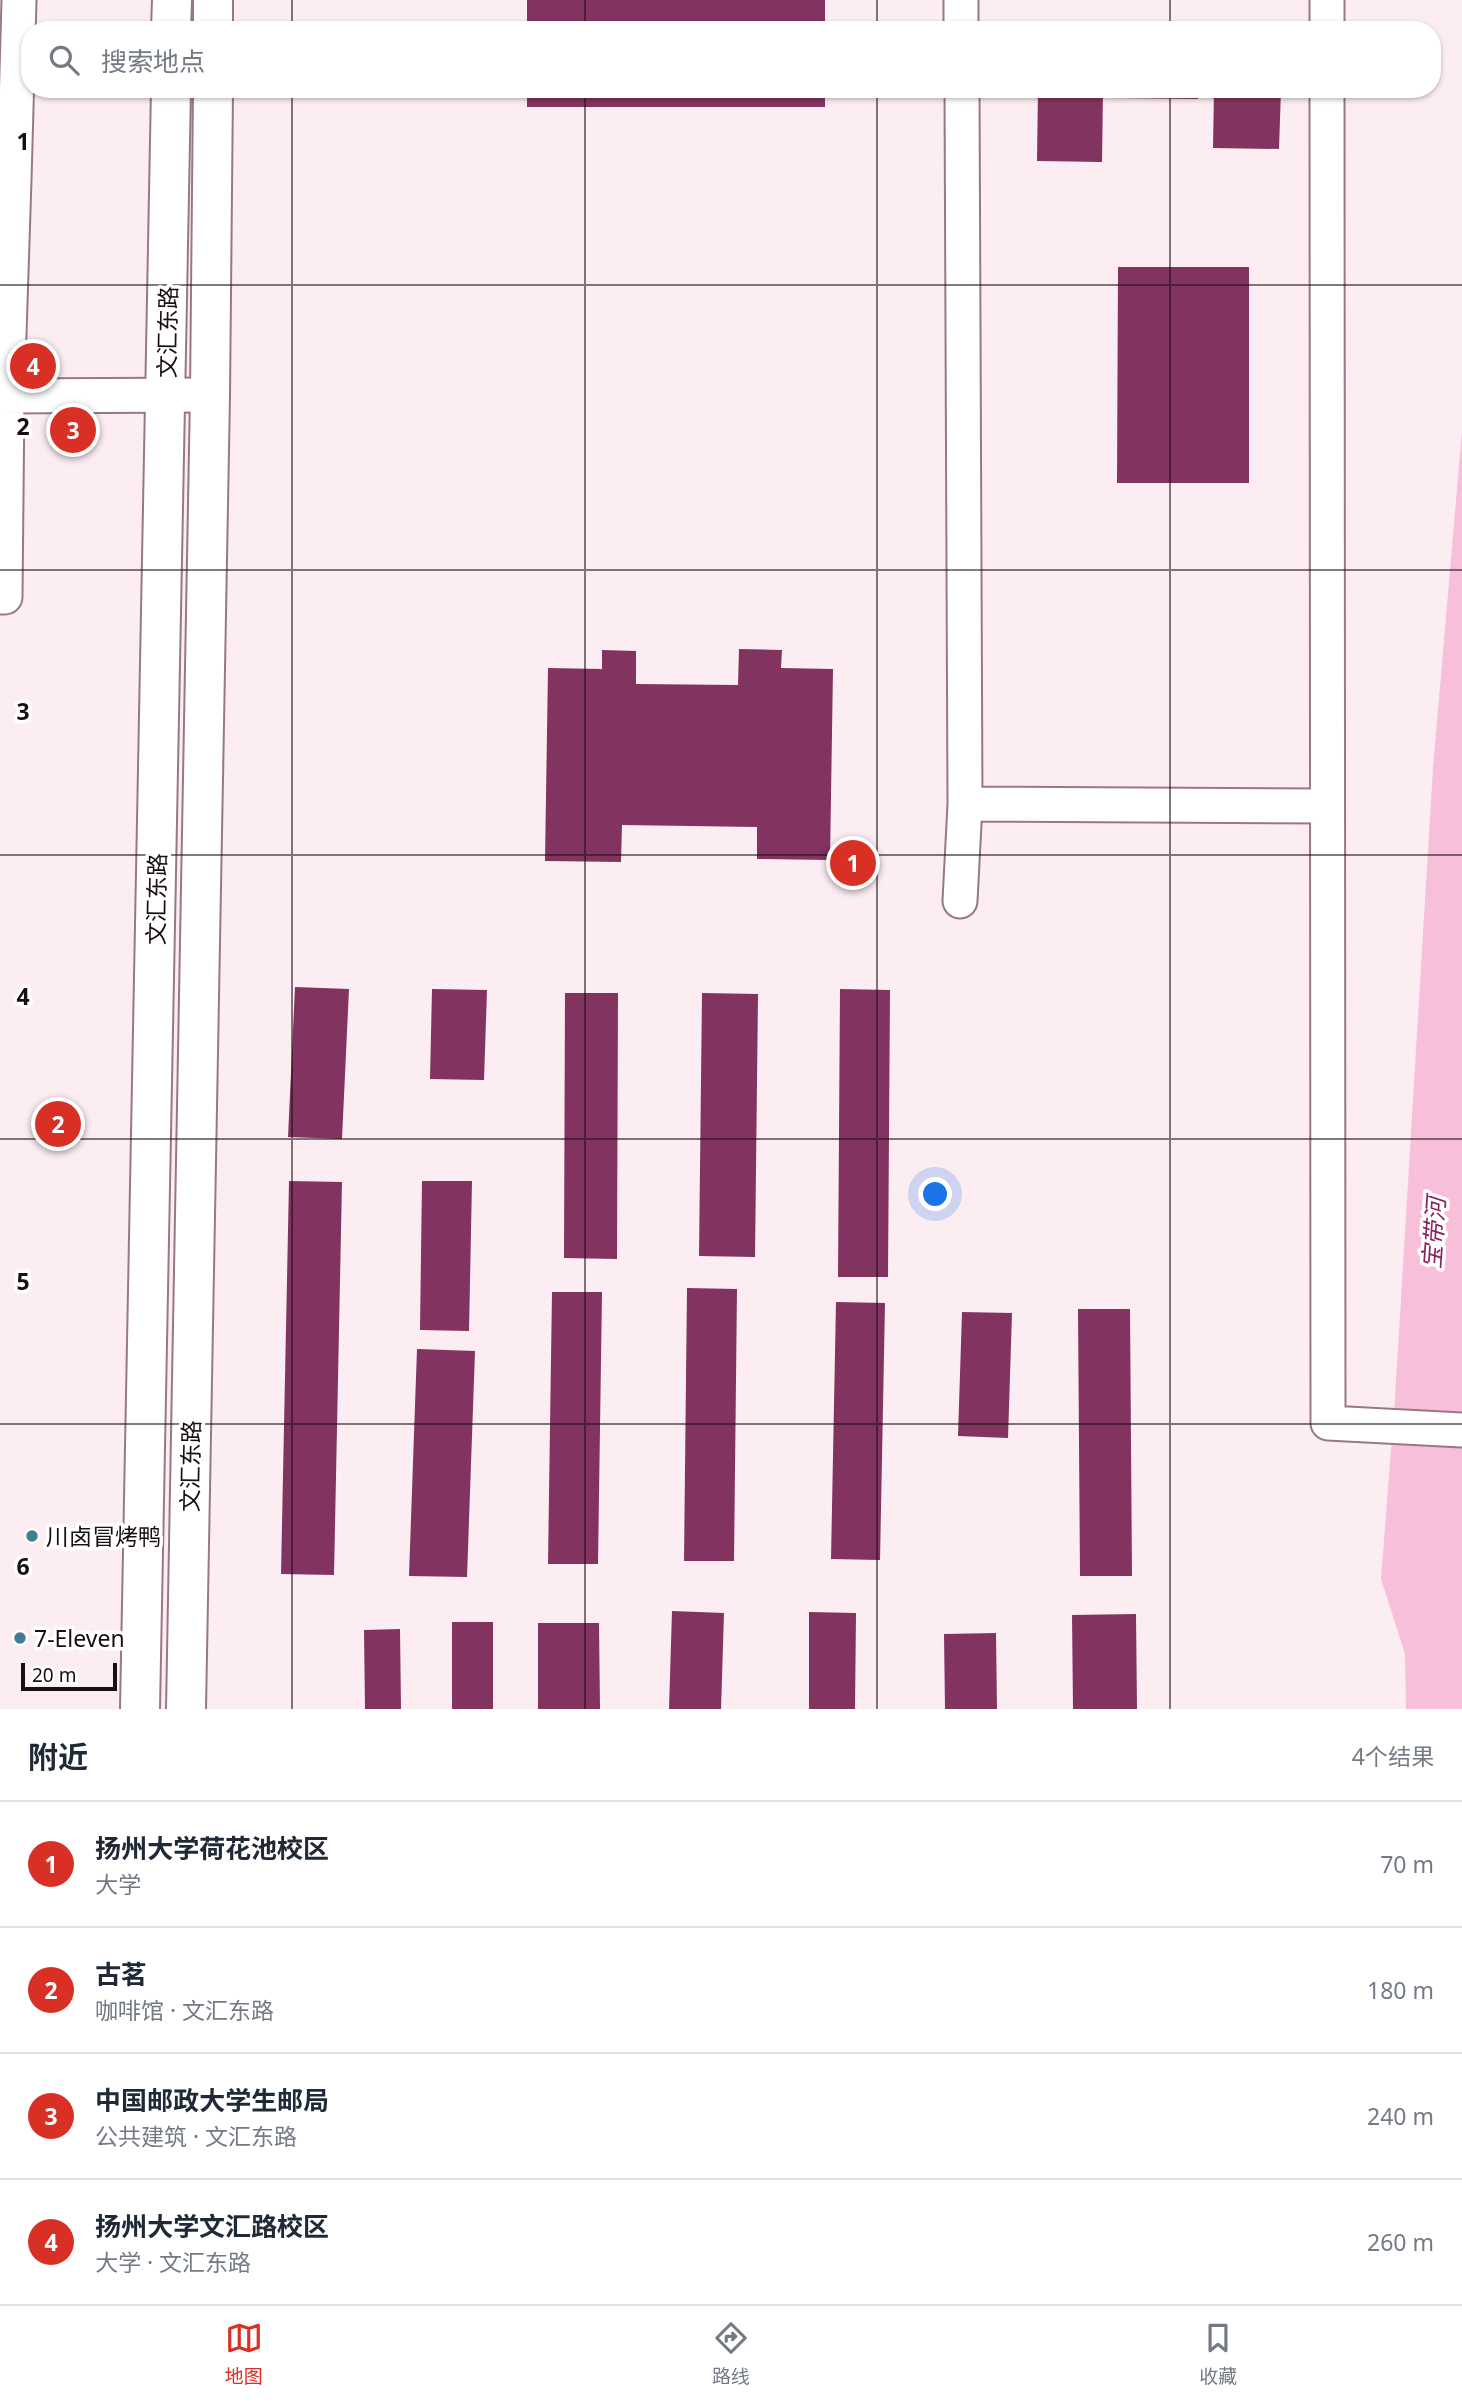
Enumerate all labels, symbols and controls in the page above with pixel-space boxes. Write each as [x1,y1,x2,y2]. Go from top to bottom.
search box [21,21,1441,98]
icon: search [45,41,83,79]
text: 搜索地点 [101,43,205,79]
text: 1 [16,125,30,157]
street label: 文汇东路 [150,286,184,378]
pin: 4 [10,340,56,392]
pin: 3 [50,404,96,456]
text: 2 [16,410,30,442]
text: 3 [16,695,30,727]
pin: 1 [830,837,876,889]
street label: 文汇东路 [139,853,173,945]
text: 4 [16,980,30,1012]
pin: 2 [35,1098,81,1150]
your location [918,1177,952,1211]
water label: 宝带河 [1414,1192,1452,1270]
text: 5 [16,1265,30,1297]
street label: 文汇东路 [173,1420,207,1512]
place label: 川卤冒烤鸭 [46,1520,161,1552]
marker: 川卤冒烤鸭 [24,1528,40,1544]
text: 6 [16,1550,30,1582]
place label: 7-Eleven [34,1622,125,1654]
marker: 7-Eleven [12,1630,28,1646]
scale bar [21,1660,117,1692]
text: 20 m [32,1662,76,1688]
text: 附近 [28,1736,88,1777]
text: 4个结果 [1352,1740,1434,1772]
text: 扬州大学荷花池校区 [95,1830,329,1866]
text: 1 [44,1848,58,1880]
text: 70 m [1380,1848,1434,1880]
text: 大学 [95,1868,141,1900]
text: 古茗 [95,1956,147,1992]
text: 2 [44,1974,58,2006]
text: 180 m [1367,1974,1434,2006]
text: 咖啡馆 · 文汇东路 [95,1994,274,2026]
text: 中国邮政大学生邮局 [95,2082,329,2118]
text: 3 [44,2100,58,2132]
text: 240 m [1367,2100,1434,2132]
text: 公共建筑 · 文汇东路 [95,2120,297,2152]
text: 扬州大学文汇路校区 [95,2208,329,2244]
text: 4 [44,2226,58,2258]
text: 260 m [1367,2226,1434,2258]
text: 大学 · 文汇东路 [95,2246,251,2278]
tab: 地图 [225,2319,263,2389]
tab: 路线 [712,2319,750,2389]
tab: 收藏 [1199,2319,1237,2389]

